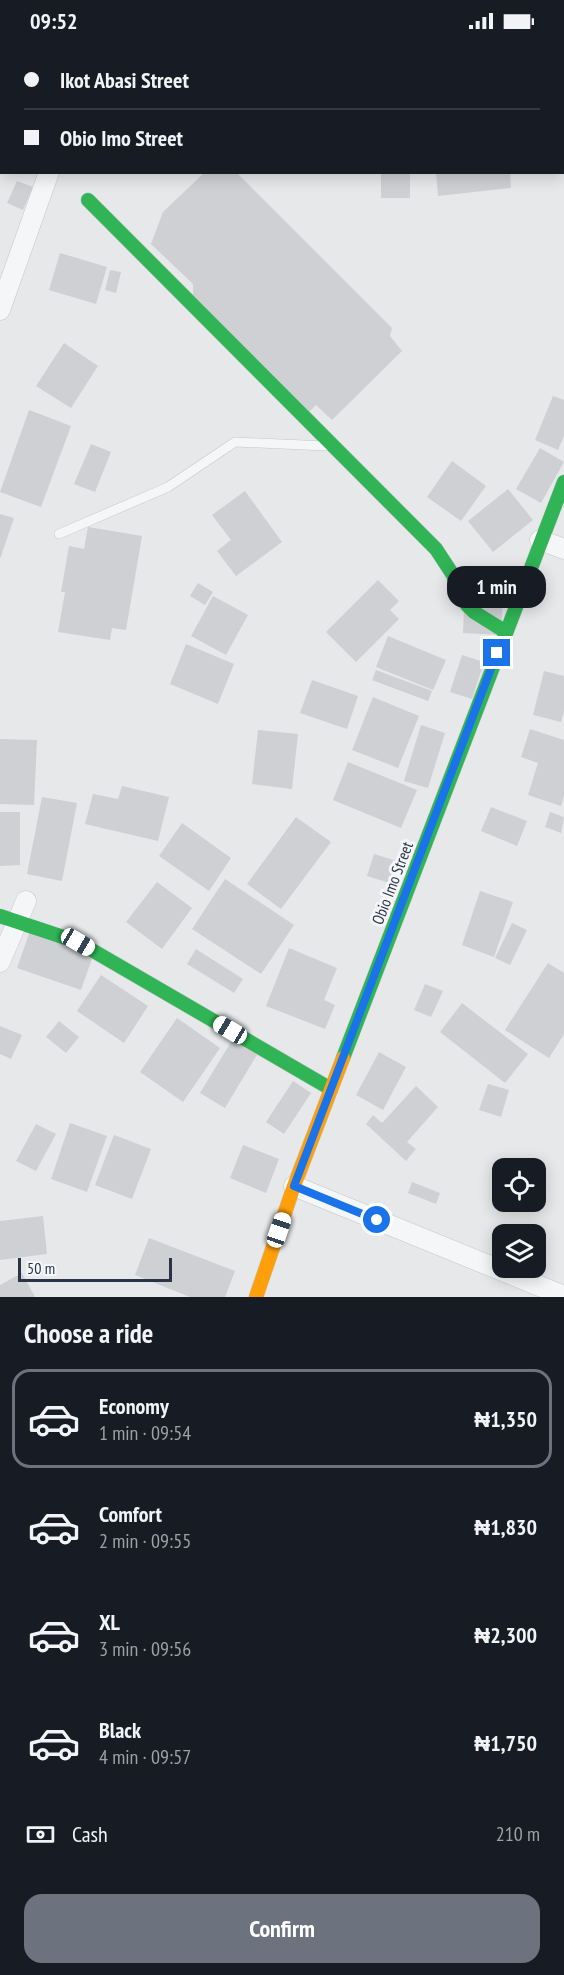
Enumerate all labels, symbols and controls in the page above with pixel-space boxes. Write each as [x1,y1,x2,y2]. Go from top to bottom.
text: 09:52 [30,7,78,35]
text: Ikot Abasi Street [60,66,189,94]
text: Obio Imo Street [60,124,183,152]
callout: 1 min [448,566,546,608]
text: 1 min [476,574,517,600]
route end [483,639,510,666]
street label: Obio Imo Street [367,838,417,927]
car [58,925,98,959]
car [210,1013,250,1047]
map controls [492,1158,546,1278]
button: locate [492,1158,546,1212]
route start [363,1206,390,1233]
car [265,1210,293,1250]
button: layers [492,1224,546,1278]
scale bar [18,1255,172,1282]
text: 50 m [27,1258,55,1278]
text: Choose a ride [24,1316,153,1350]
icon: car [27,1392,81,1446]
text: Economy [99,1392,169,1420]
text: ₦1,350 [474,1405,537,1433]
text: 1 min · 09:54 [99,1420,191,1446]
icon: car [27,1500,81,1554]
text: Comfort [99,1500,162,1528]
text: ₦1,830 [474,1513,537,1541]
text: 2 min · 09:55 [99,1528,191,1554]
icon: car [27,1608,81,1662]
text: XL [99,1608,120,1636]
text: ₦2,300 [474,1621,537,1649]
text: 3 min · 09:56 [99,1636,191,1662]
icon: car [27,1716,81,1770]
text: Black [99,1716,141,1744]
text: ₦1,750 [474,1729,537,1757]
text: 4 min · 09:57 [99,1744,191,1770]
icon: cash [24,1818,57,1851]
text: Cash [72,1820,108,1848]
text: 210 m [496,1821,540,1847]
button: Confirm [24,1894,540,1963]

